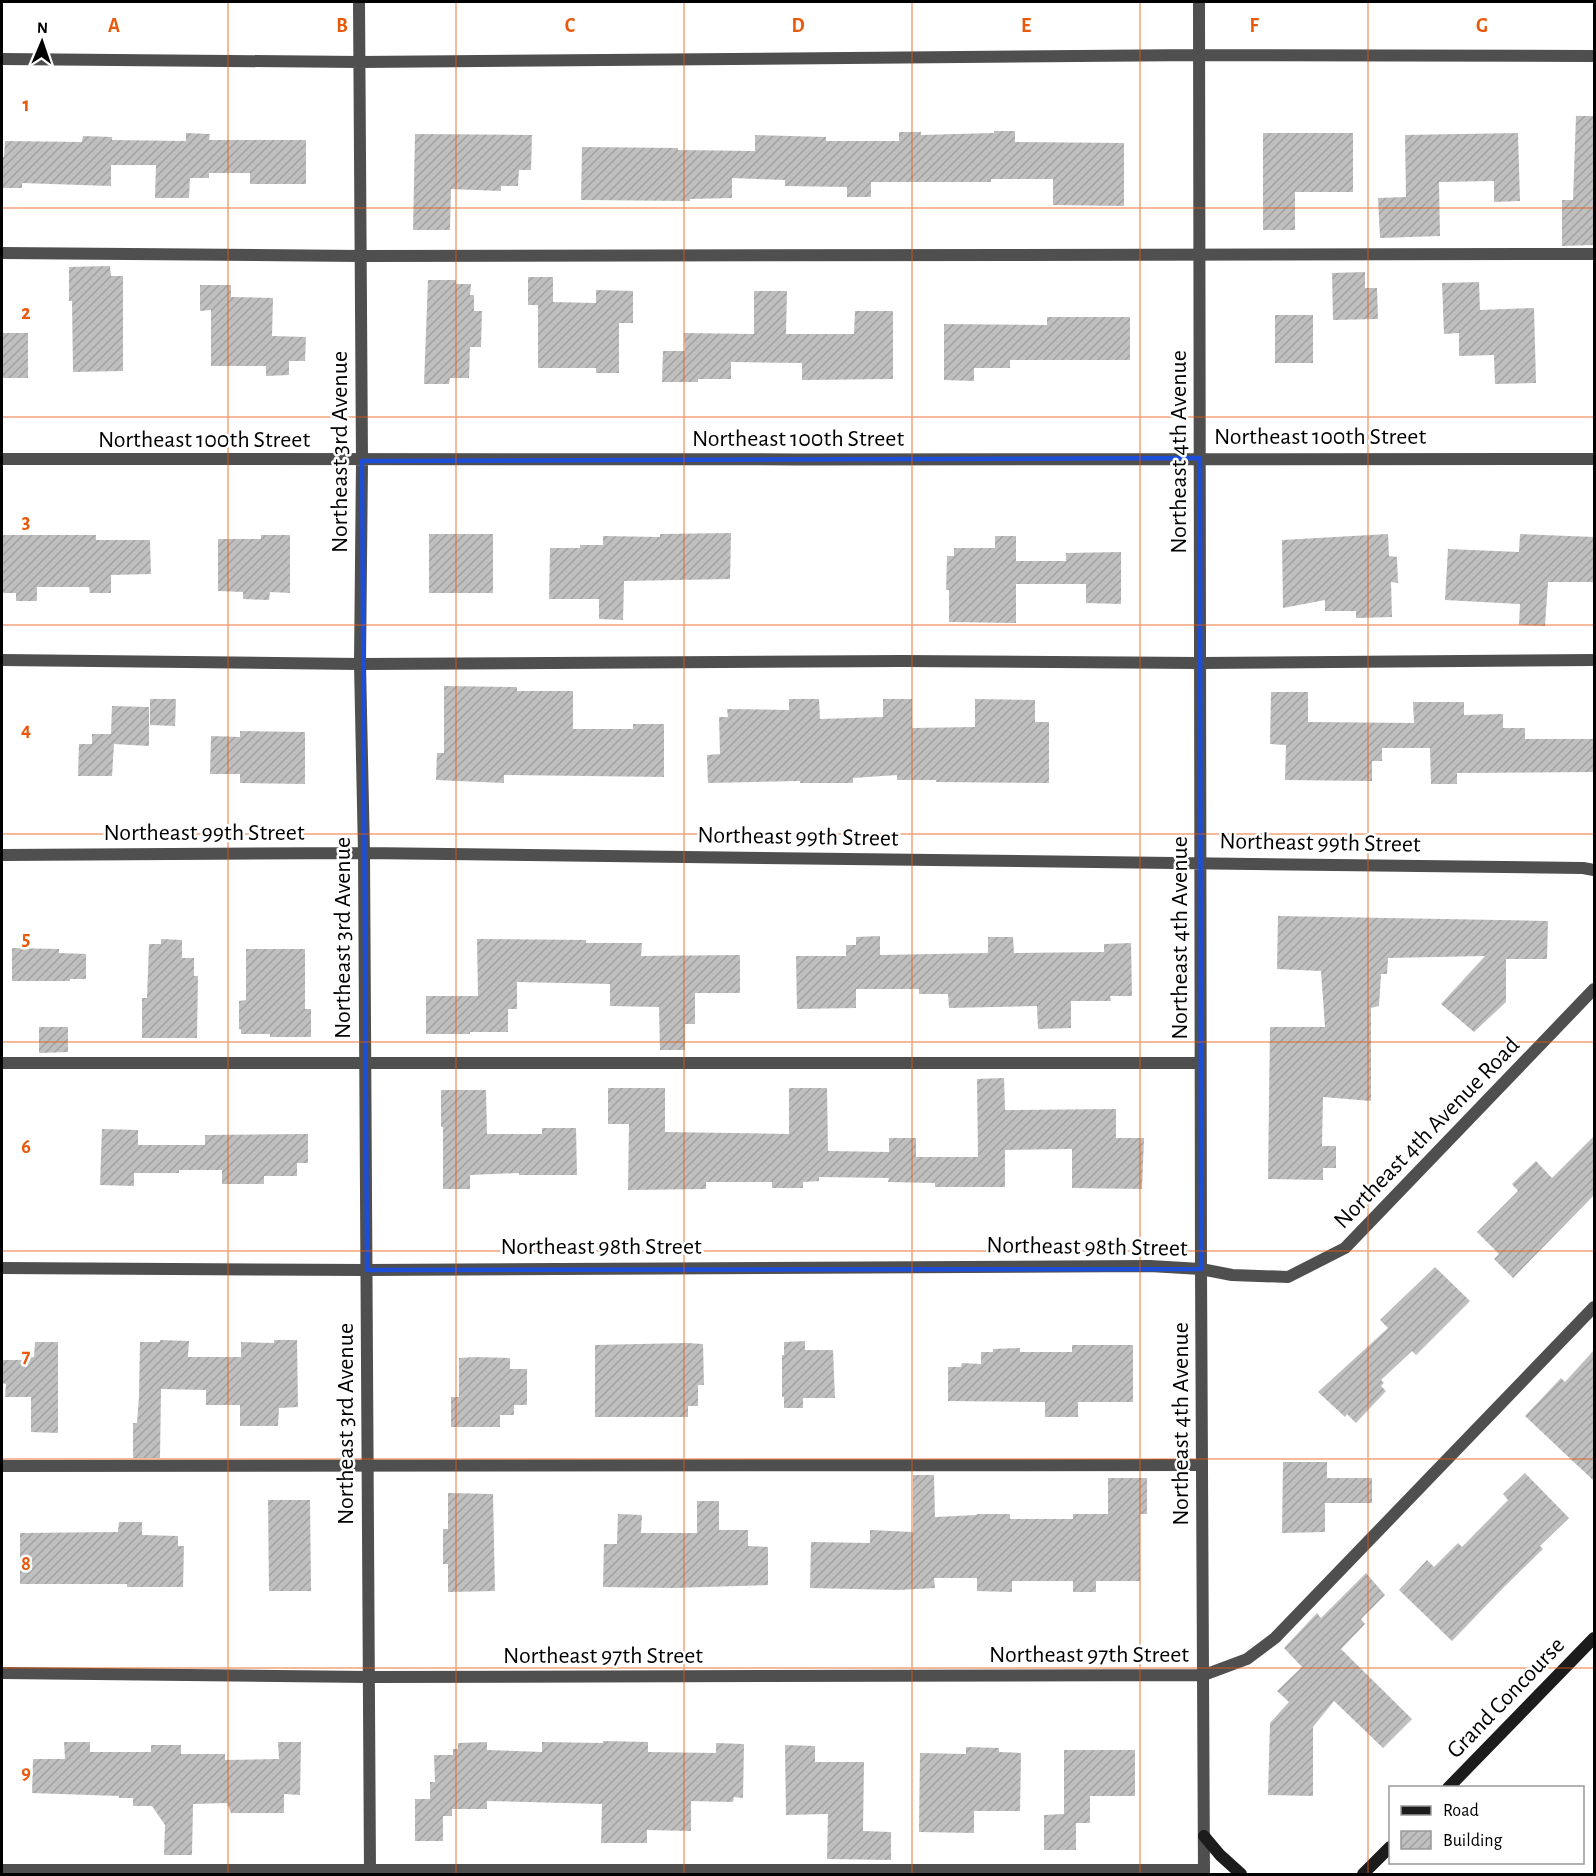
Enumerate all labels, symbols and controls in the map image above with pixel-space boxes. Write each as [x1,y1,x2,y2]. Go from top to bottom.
north arrow [12,12,72,72]
text: A [108,16,120,36]
text: B [336,16,348,36]
text: C [565,16,576,36]
text: D [791,16,805,36]
text: E [1021,16,1031,36]
text: F [1249,16,1259,36]
text: G [1476,16,1488,36]
text: N [37,20,48,36]
text: 1 [22,95,30,115]
text: 2 [21,303,31,323]
street label: Northeast 4th Avenue [1167,350,1191,554]
street label: Northeast 3rd Avenue [328,351,352,553]
street label: Northeast 100th Street [1214,425,1426,449]
street label: Northeast 100th Street [692,427,904,451]
street label: Northeast 100th Street [98,428,310,452]
text: 3 [22,512,30,532]
text: 4 [21,720,31,740]
street label: Northeast 99th Street [103,821,305,845]
street label: Northeast 99th Street [697,823,899,851]
street label: Northeast 99th Street [1219,829,1421,857]
street label: Northeast 4th Avenue [1168,836,1192,1040]
street label: Northeast 3rd Avenue [331,837,355,1039]
text: 5 [22,929,30,949]
street label: Northeast 4th Avenue Road [1330,1033,1524,1233]
text: 6 [21,1137,31,1157]
street label: Northeast 98th Street [986,1233,1188,1261]
street label: Northeast 98th Street [500,1235,702,1259]
street label: Northeast 4th Avenue [1169,1322,1193,1526]
street label: Northeast 3rd Avenue [334,1323,358,1525]
text: 7 [22,1346,31,1366]
text: 8 [21,1554,31,1574]
street label: Grand Concourse [1443,1633,1569,1763]
street label: Northeast 97th Street [989,1643,1189,1667]
street label: Northeast 97th Street [503,1644,703,1668]
text: 9 [21,1763,31,1783]
legend [1389,1786,1584,1864]
text: Road [1443,1802,1479,1820]
text: Building [1443,1832,1503,1850]

